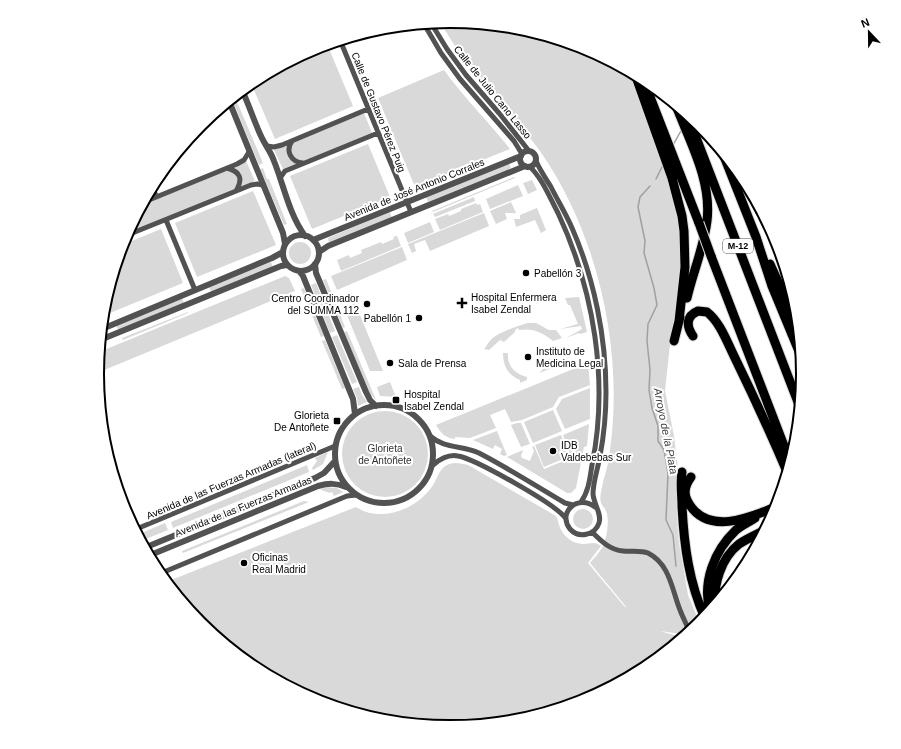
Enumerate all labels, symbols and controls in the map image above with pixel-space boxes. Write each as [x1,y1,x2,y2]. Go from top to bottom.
north arrow [849,12,889,52]
text: N [859,16,871,30]
street label: Calle de Julio Cano Lasso [452,44,534,141]
street label: Calle de Gustavo Pérez Puig [349,51,408,174]
street label: Avenida de José Antonio Corrales [342,156,486,223]
road number: M-12 [723,239,753,253]
marker: Pabellón 3 [521,268,531,278]
place label: Pabellón 3 [534,268,582,279]
place label: Hospital Enfermera Isabel Zendal [471,292,557,315]
place label: Centro Coordinador del SUMMA 112 [271,293,360,316]
marker: Hospital Enfermera Isabel Zendal [456,297,468,309]
marker: Centro Coordinador del SUMMA 112 [362,299,372,309]
place label: Pabellón 1 [364,313,411,324]
marker: Pabellón 1 [414,313,424,323]
place label: Instituto de Medicina Legal [536,346,603,369]
marker: Instituto de Medicina Legal [523,352,533,362]
marker: Sala de Prensa [385,358,395,368]
place label: Sala de Prensa [398,358,467,369]
water label: Arroyo de la Plata [652,386,680,475]
place label: Hospital Isabel Zendal [404,389,464,412]
marker: Hospital Isabel Zendal [391,395,401,405]
place label: Glorieta De Antoñete [274,410,329,433]
marker: Glorieta De Antoñete [332,416,342,426]
street label: Avenida de las Fuerzas Armadas (lateral) [144,439,318,521]
place label: IDB Valdebebas Sur [561,440,632,463]
park label: Glorieta de Antoñete [358,443,412,466]
marker: IDB Valdebebas Sur [548,446,558,456]
street label: Avenida de las Fuerzas Armadas [173,473,313,539]
place label: Oficinas Real Madrid [252,552,306,575]
marker: Oficinas Real Madrid [239,558,249,568]

